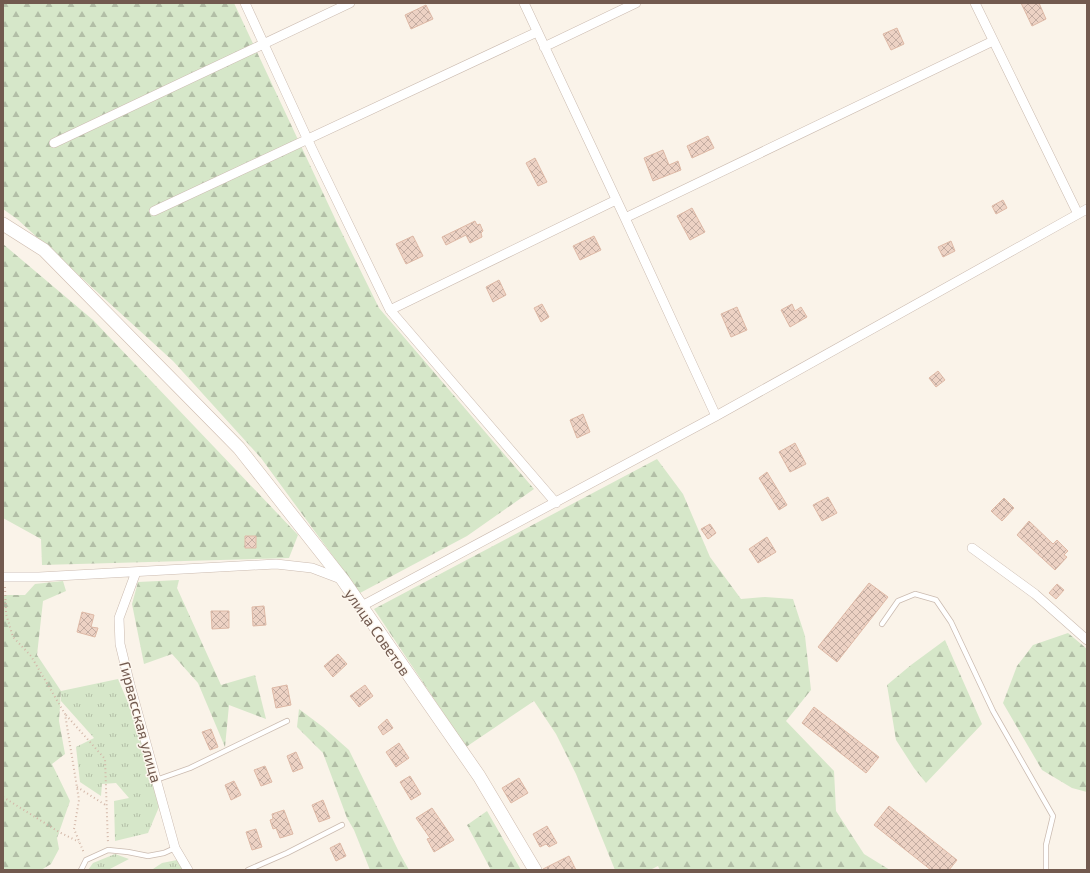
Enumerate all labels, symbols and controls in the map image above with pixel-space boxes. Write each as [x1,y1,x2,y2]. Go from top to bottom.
street label: улица Советов [340,585,415,680]
street label: Гирвасская улица [115,659,166,785]

